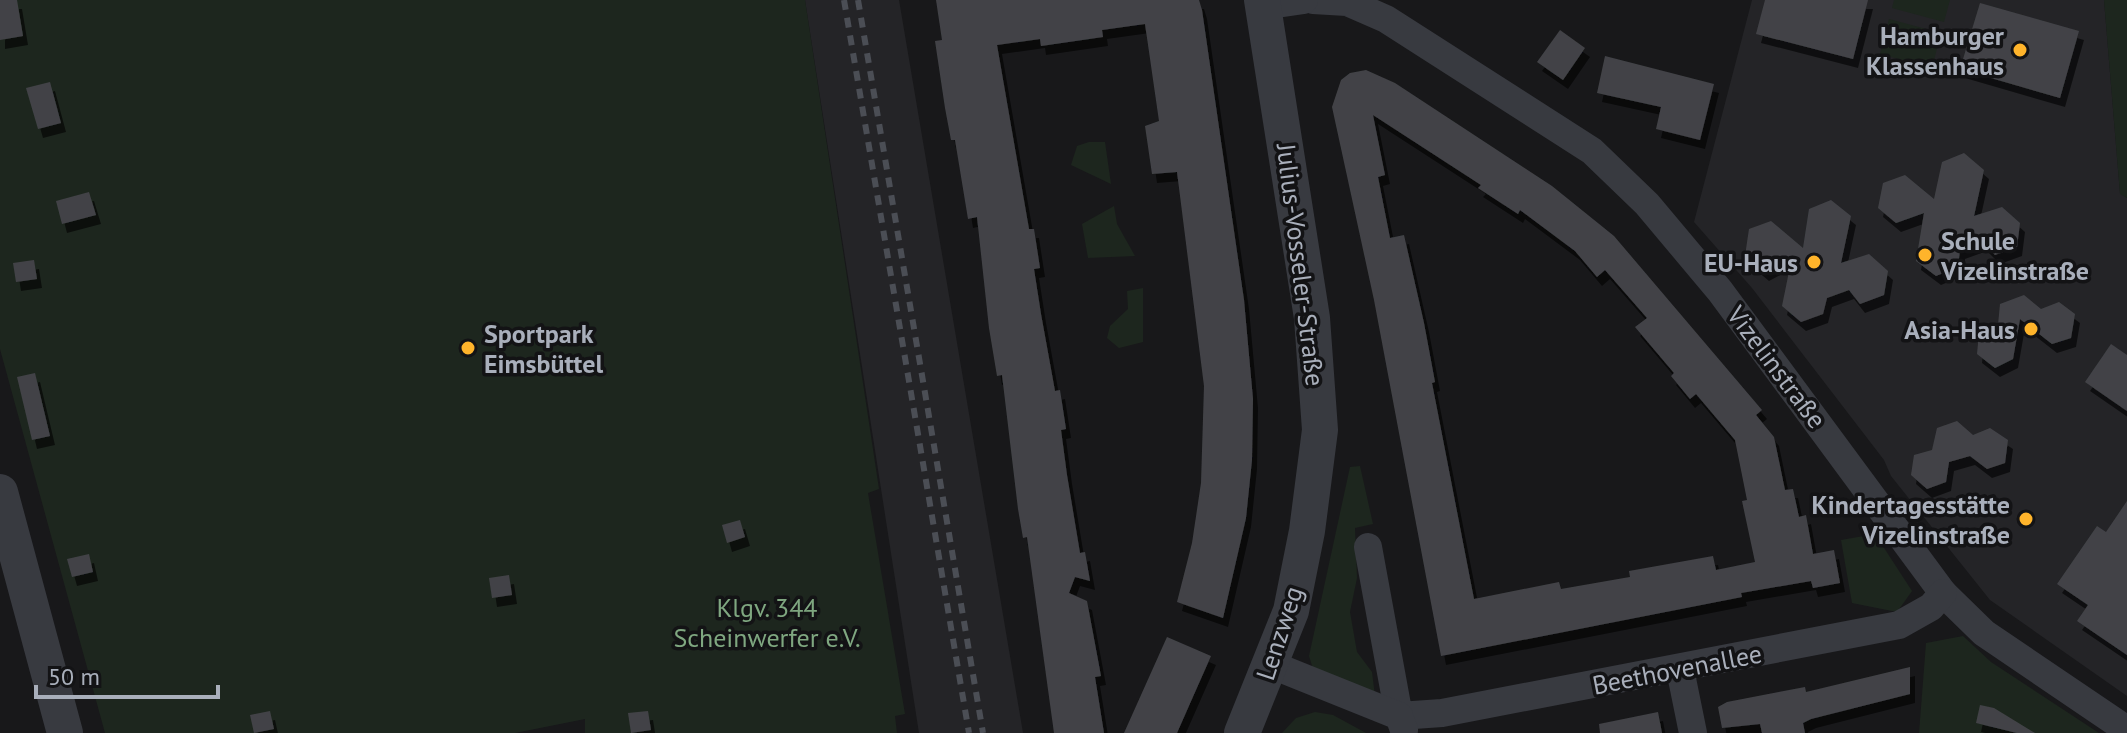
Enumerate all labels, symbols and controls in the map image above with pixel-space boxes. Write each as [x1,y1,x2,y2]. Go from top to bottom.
place label: Hamburger Klassenhaus [1866,19,2005,82]
marker: Hamburger Klassenhaus [2011,41,2029,59]
street label: Julius-Vosseler-Straße [1270,141,1332,388]
place label: Schule Vizelinstraße [1940,224,2089,287]
place label: EU-Haus [1704,246,1798,279]
marker: Schule Vizelinstraße [1916,246,1934,264]
marker: EU-Haus [1805,253,1823,271]
street label: Vizelinstraße [1720,298,1834,435]
place label: Asia-Haus [1904,313,2015,346]
place label: Sportpark Eimsbüttel [484,317,603,380]
marker: Asia-Haus [2022,320,2040,338]
marker: Sportpark Eimsbüttel [459,339,477,357]
place label: Kindertagesstätte Vizelinstraße [1812,488,2010,551]
marker: Kindertagesstätte Vizelinstraße [2017,510,2035,528]
street label: Lenzweg [1248,582,1310,684]
park label: Klgv. 344 Scheinwerfer e.V. [673,591,861,654]
street label: Beethovenallee [1589,636,1765,702]
scale bar [36,649,218,699]
text: 50 m [48,661,100,692]

